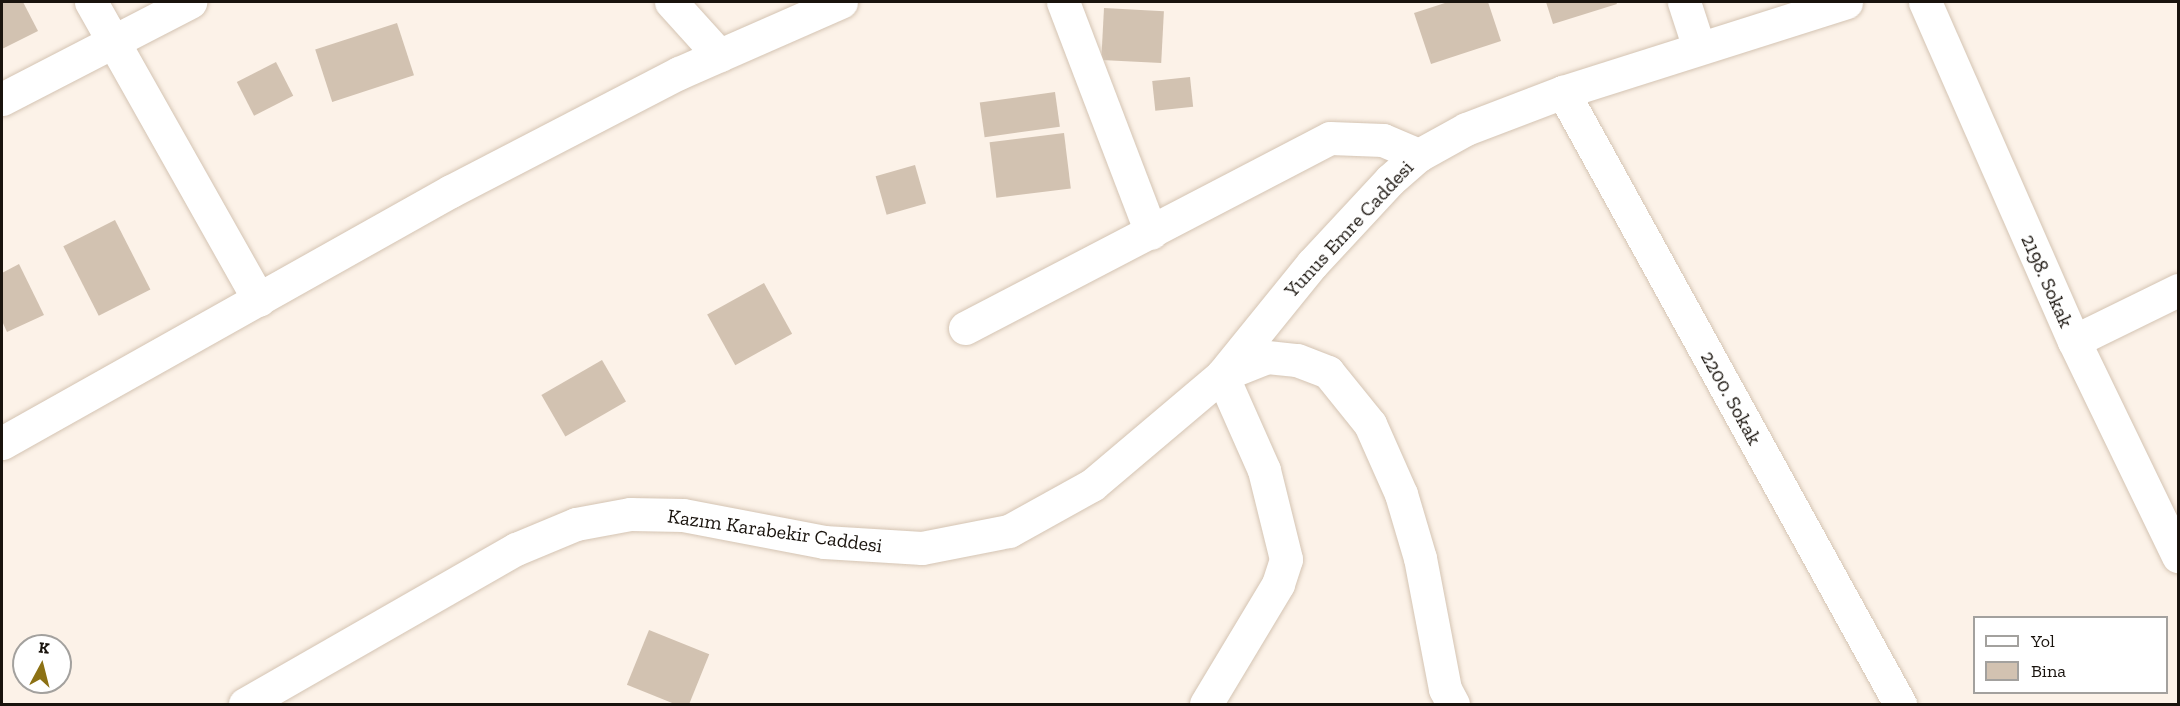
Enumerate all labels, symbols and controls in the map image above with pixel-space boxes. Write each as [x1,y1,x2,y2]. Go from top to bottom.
street label: Yunus Emre Caddesi [1279,156,1419,302]
street label: 2198. Sokak [2016,231,2078,331]
street label: 2200. Sokak [1695,347,1767,449]
street label: Kazım Karabekir Caddesi [666,504,884,558]
legend [1973,616,2168,694]
text: Yol [2031,630,2055,652]
north arrow [12,634,72,694]
text: K [37,638,51,658]
text: Bina [2031,660,2066,682]

